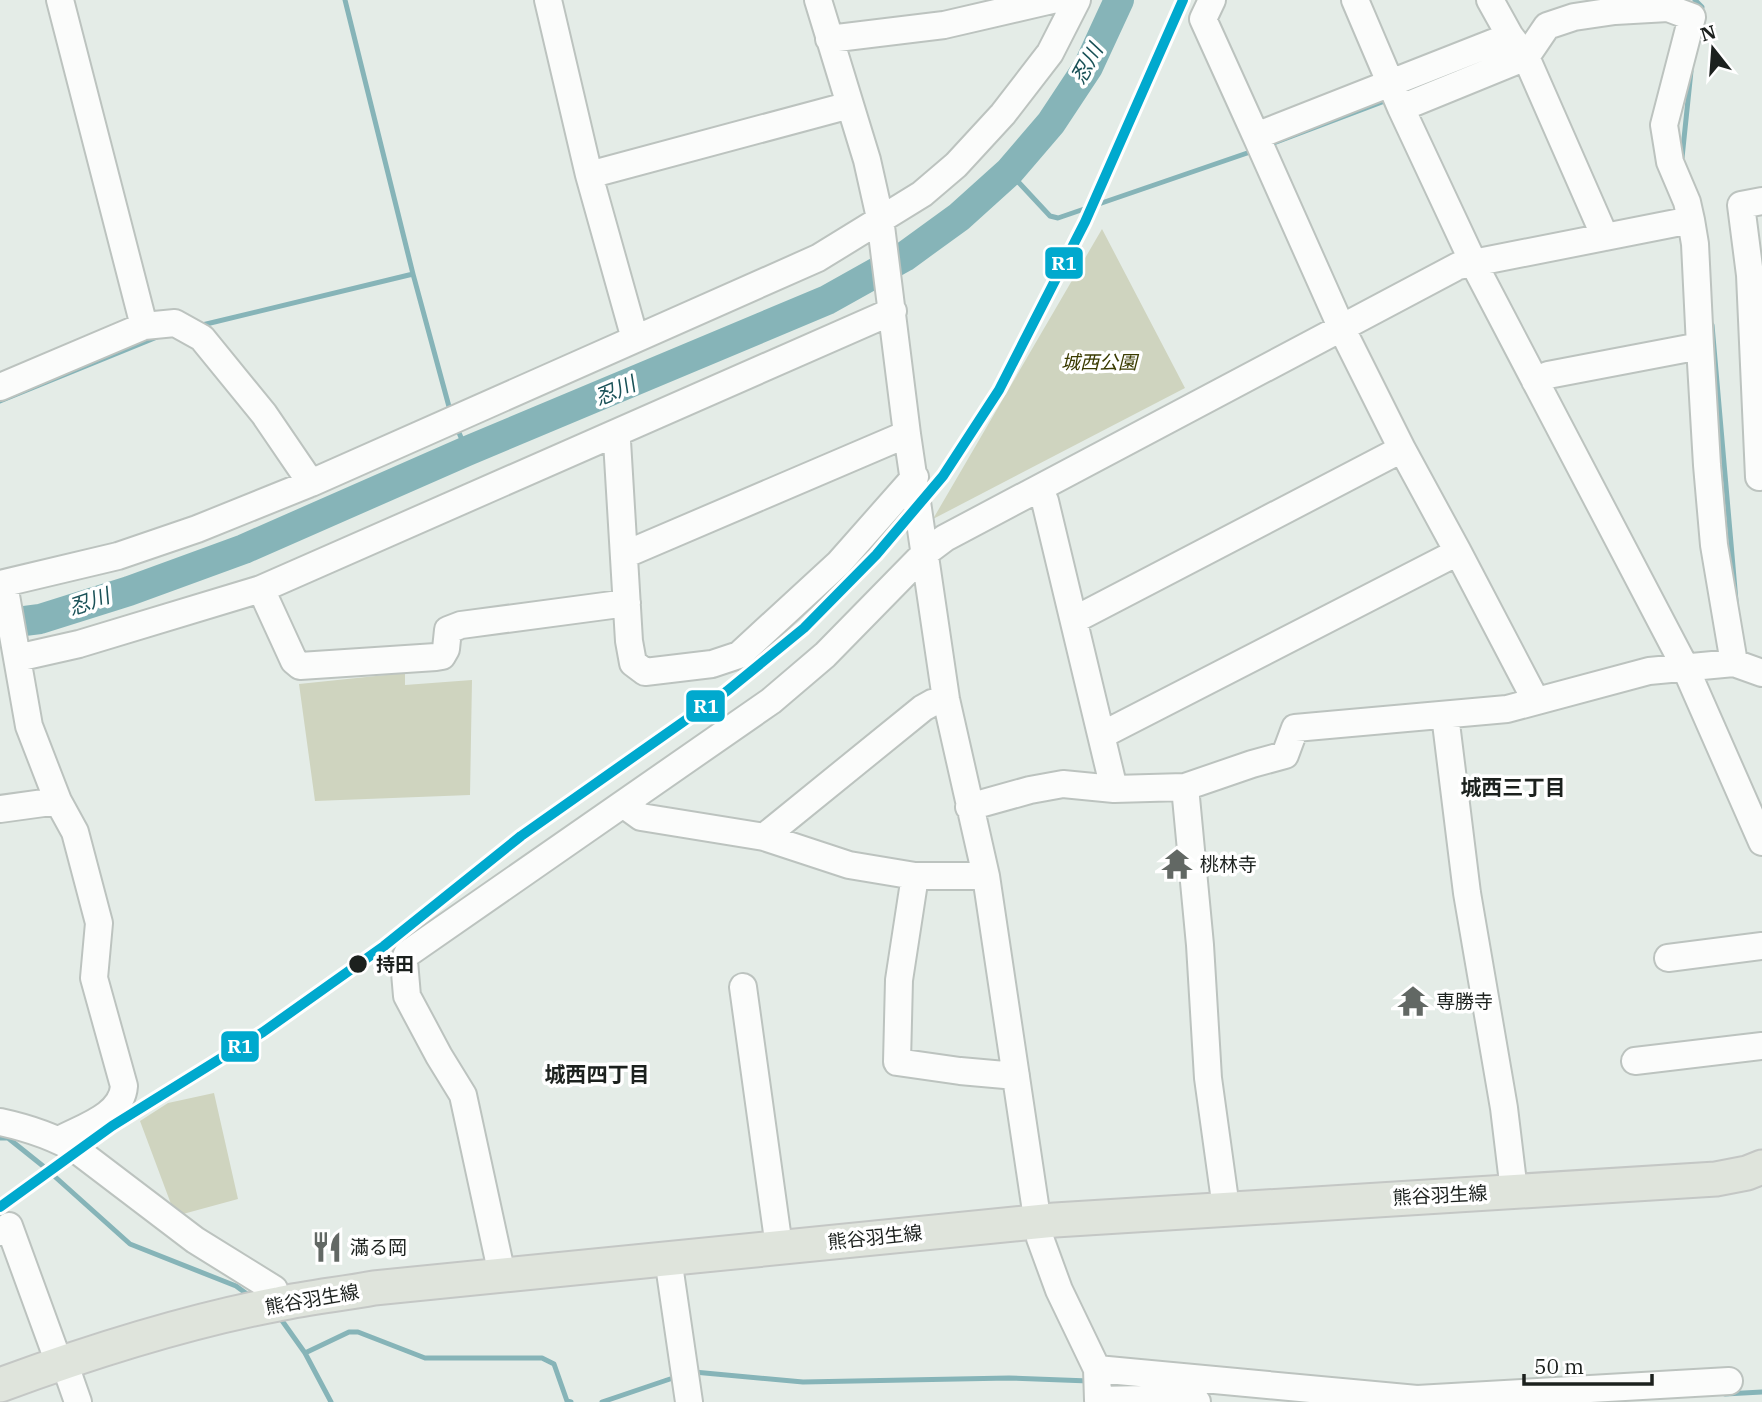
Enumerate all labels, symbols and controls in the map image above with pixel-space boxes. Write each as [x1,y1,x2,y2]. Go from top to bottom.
north arrow [1678,14,1748,84]
text: N [1697,19,1719,46]
water label: 忍川 [1064,37,1110,89]
line badge: R1 [1044,246,1084,280]
text: R1 [1051,251,1077,275]
park label: 城西公園 [1061,350,1140,374]
water label: 忍川 [590,368,641,411]
water label: 忍川 [64,580,115,621]
line badge: R1 [685,689,726,723]
text: R1 [693,694,719,718]
district label: 城西三丁目 [1461,773,1566,801]
temple icon: 桃林寺 [1160,847,1194,881]
place label: 桃林寺 [1200,852,1257,876]
place label: 持田 [376,952,414,976]
marker: 持田 [347,953,369,975]
temple icon: 専勝寺 [1396,984,1430,1018]
place label: 専勝寺 [1436,989,1493,1013]
line badge: R1 [220,1030,260,1063]
text: R1 [227,1034,253,1058]
district label: 城西四丁目 [545,1060,650,1088]
street label: 熊谷羽生線 [1392,1181,1488,1209]
street label: 熊谷羽生線 [826,1220,924,1254]
restaurant icon: 滿る岡 [310,1230,344,1264]
place label: 滿る岡 [350,1235,407,1259]
street label: 熊谷羽生線 [263,1279,361,1319]
scale bar [1524,1342,1652,1386]
text: 50 m [1534,1352,1584,1380]

